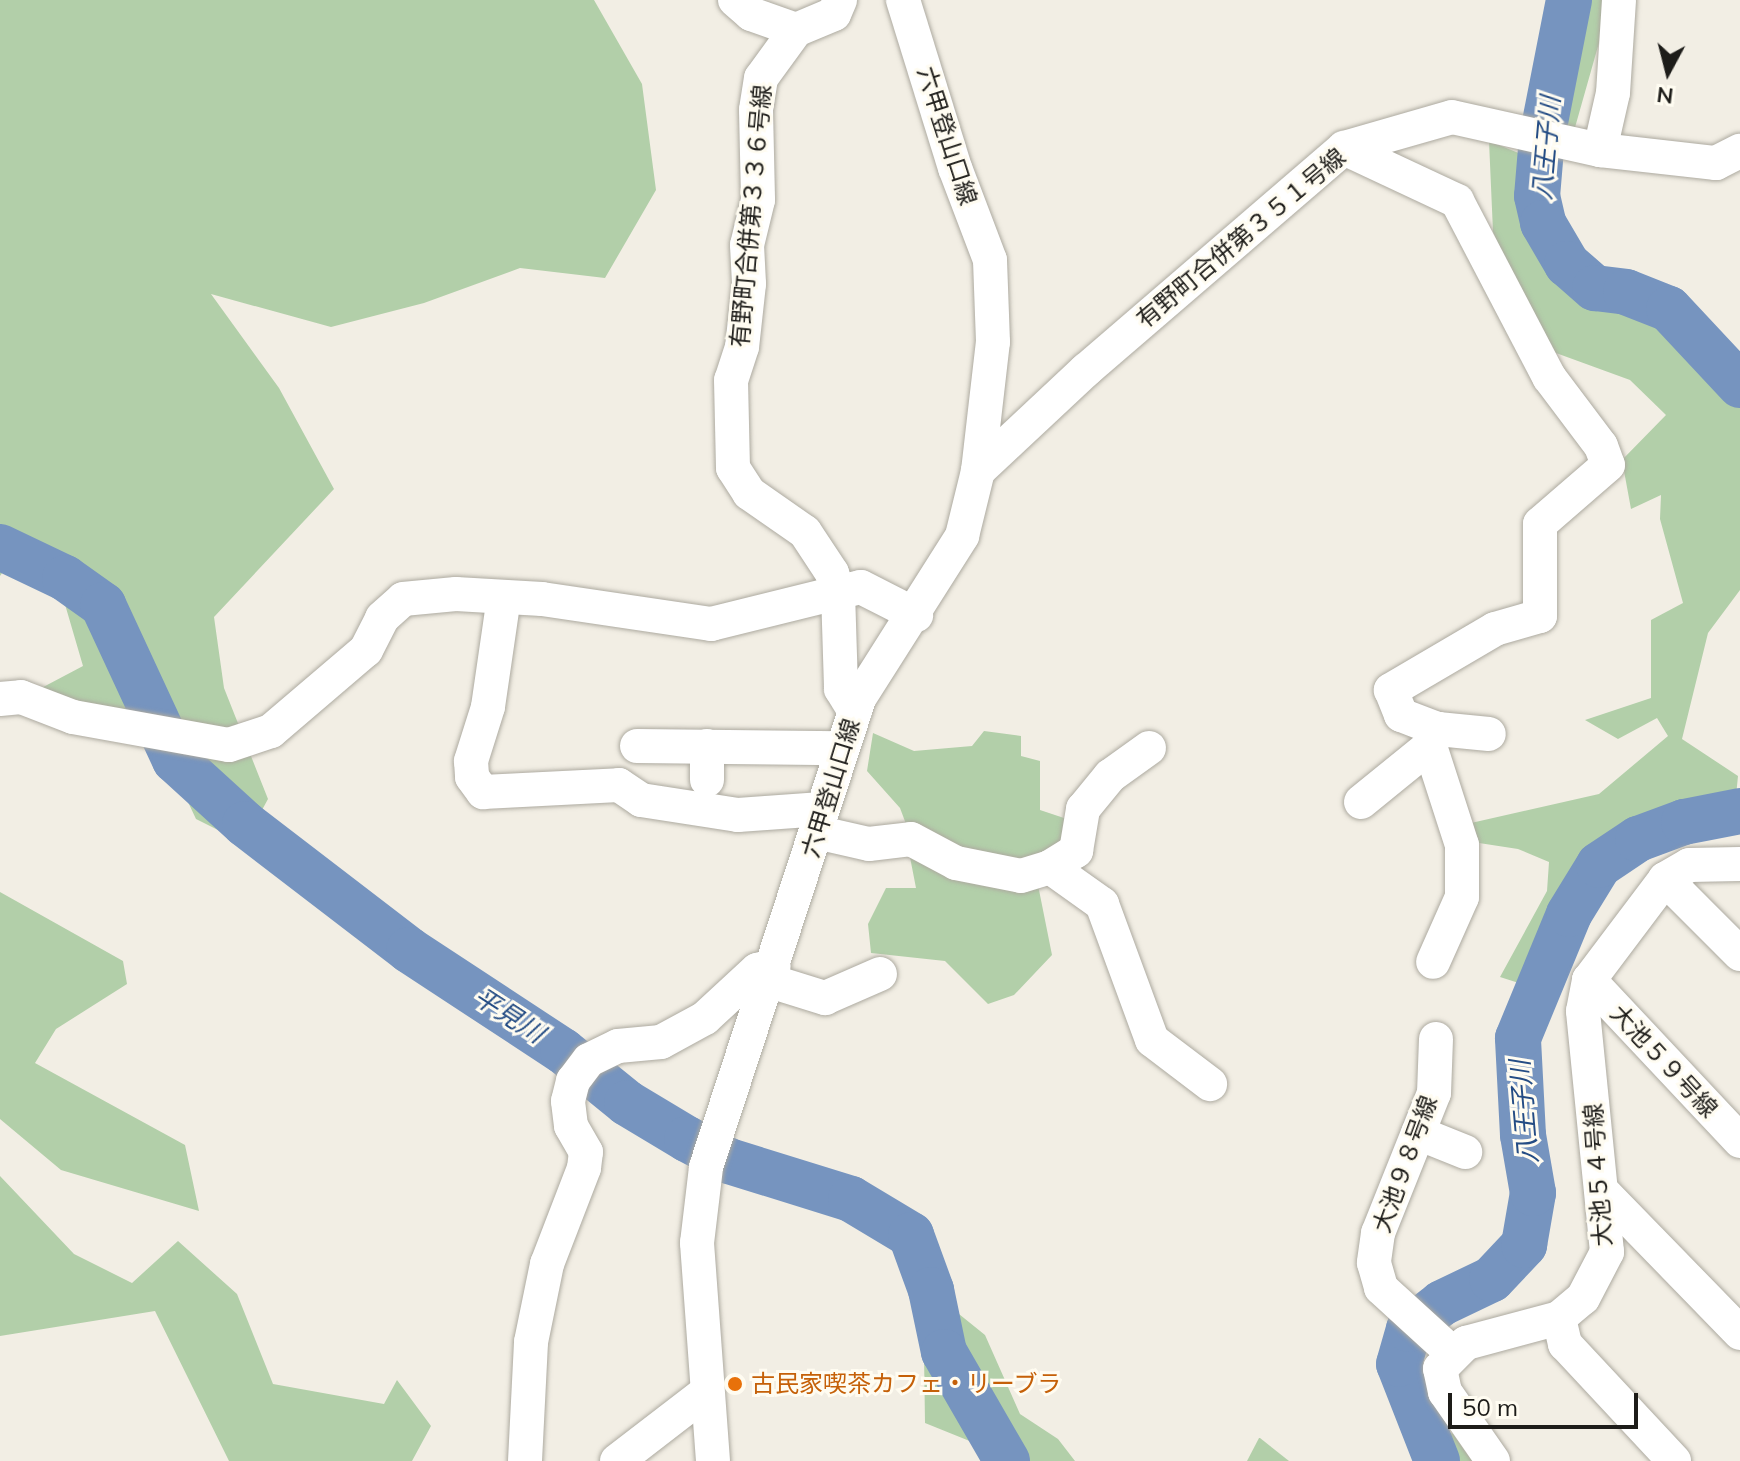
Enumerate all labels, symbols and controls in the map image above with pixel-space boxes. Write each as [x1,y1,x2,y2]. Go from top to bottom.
north arrow [1628,32,1708,112]
street label: 六甲登山口線 [911,63,983,209]
text: N [1655,81,1675,111]
street label: 有野町合併第３３６号線 [725,83,777,349]
water label: 八王子川 [1526,95,1566,201]
street label: 有野町合併第３５１号線 [1131,142,1351,334]
street label: 六甲登山口線 [796,715,866,861]
water label: 平見川 [468,981,550,1049]
street label: 大池５９号線 [1604,999,1724,1123]
water label: 八王子川 [1504,1059,1544,1165]
street label: 大池９８号線 [1367,1091,1443,1237]
street label: 大池５４号線 [1579,1102,1617,1248]
place label: 古民家喫茶カフェ・リーブラ [751,1370,1063,1398]
marker: 古民家喫茶カフェ・リーブラ [726,1375,744,1393]
scale bar [1452,1377,1642,1427]
text: 50 m [1462,1392,1518,1422]

